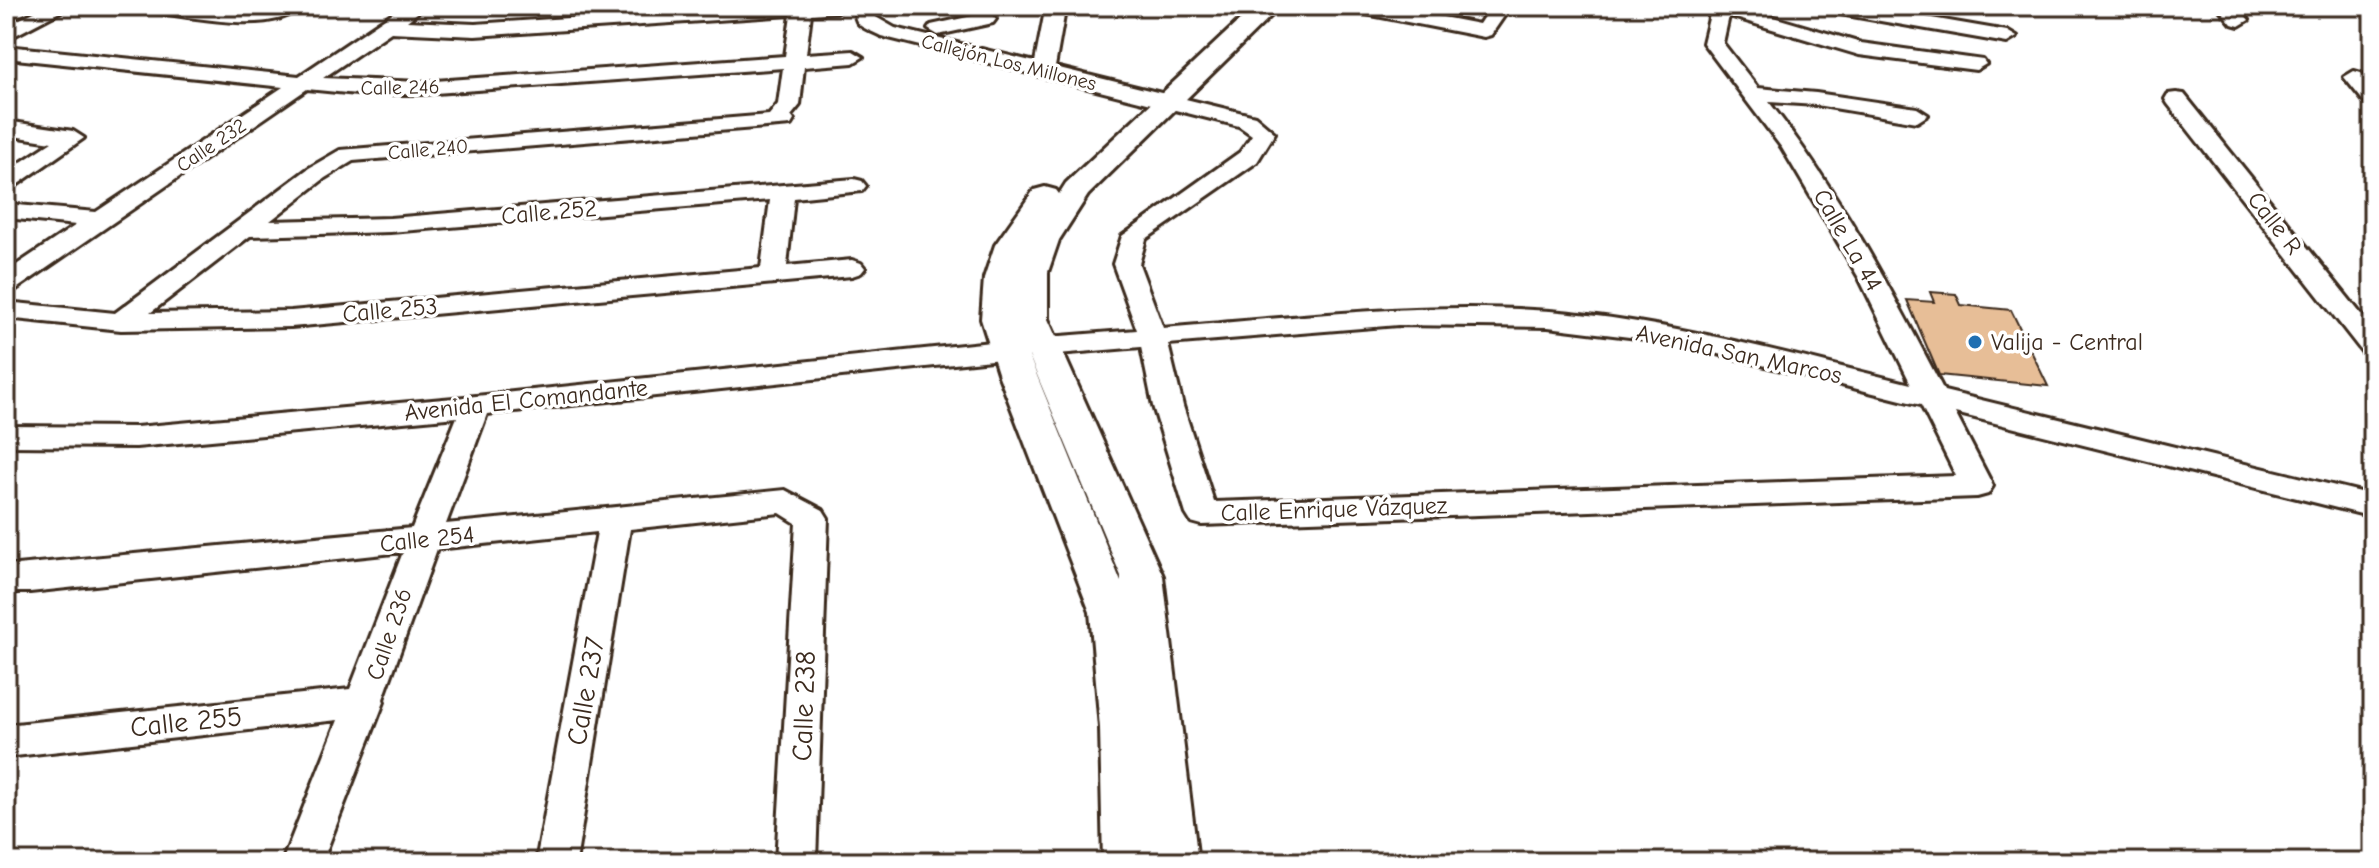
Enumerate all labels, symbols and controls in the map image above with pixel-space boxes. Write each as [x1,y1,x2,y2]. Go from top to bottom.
street label: Callejón Los Millones [919,30,1099,95]
street label: Calle 246 [360,75,440,100]
street label: Calle 232 [172,114,251,177]
street label: Calle 240 [387,135,469,164]
street label: Calle La 44 [1808,184,1888,296]
street label: Calle R [2242,186,2308,260]
street label: Calle 252 [500,194,598,230]
street label: Calle 253 [341,292,439,328]
street label: Avenida San Marcos [1634,319,1844,389]
place label: Valija - Central [1991,328,2143,356]
marker: Valija - Central [1966,333,1984,351]
street label: Avenida El Comandante [403,373,649,427]
street label: Calle Enrique Vázquez [1220,491,1448,527]
street label: Calle 254 [378,520,476,558]
street label: Calle 236 [360,584,418,684]
street label: Calle 237 [561,635,611,748]
street label: Calle 238 [786,650,822,762]
street label: Calle 255 [129,700,244,744]

